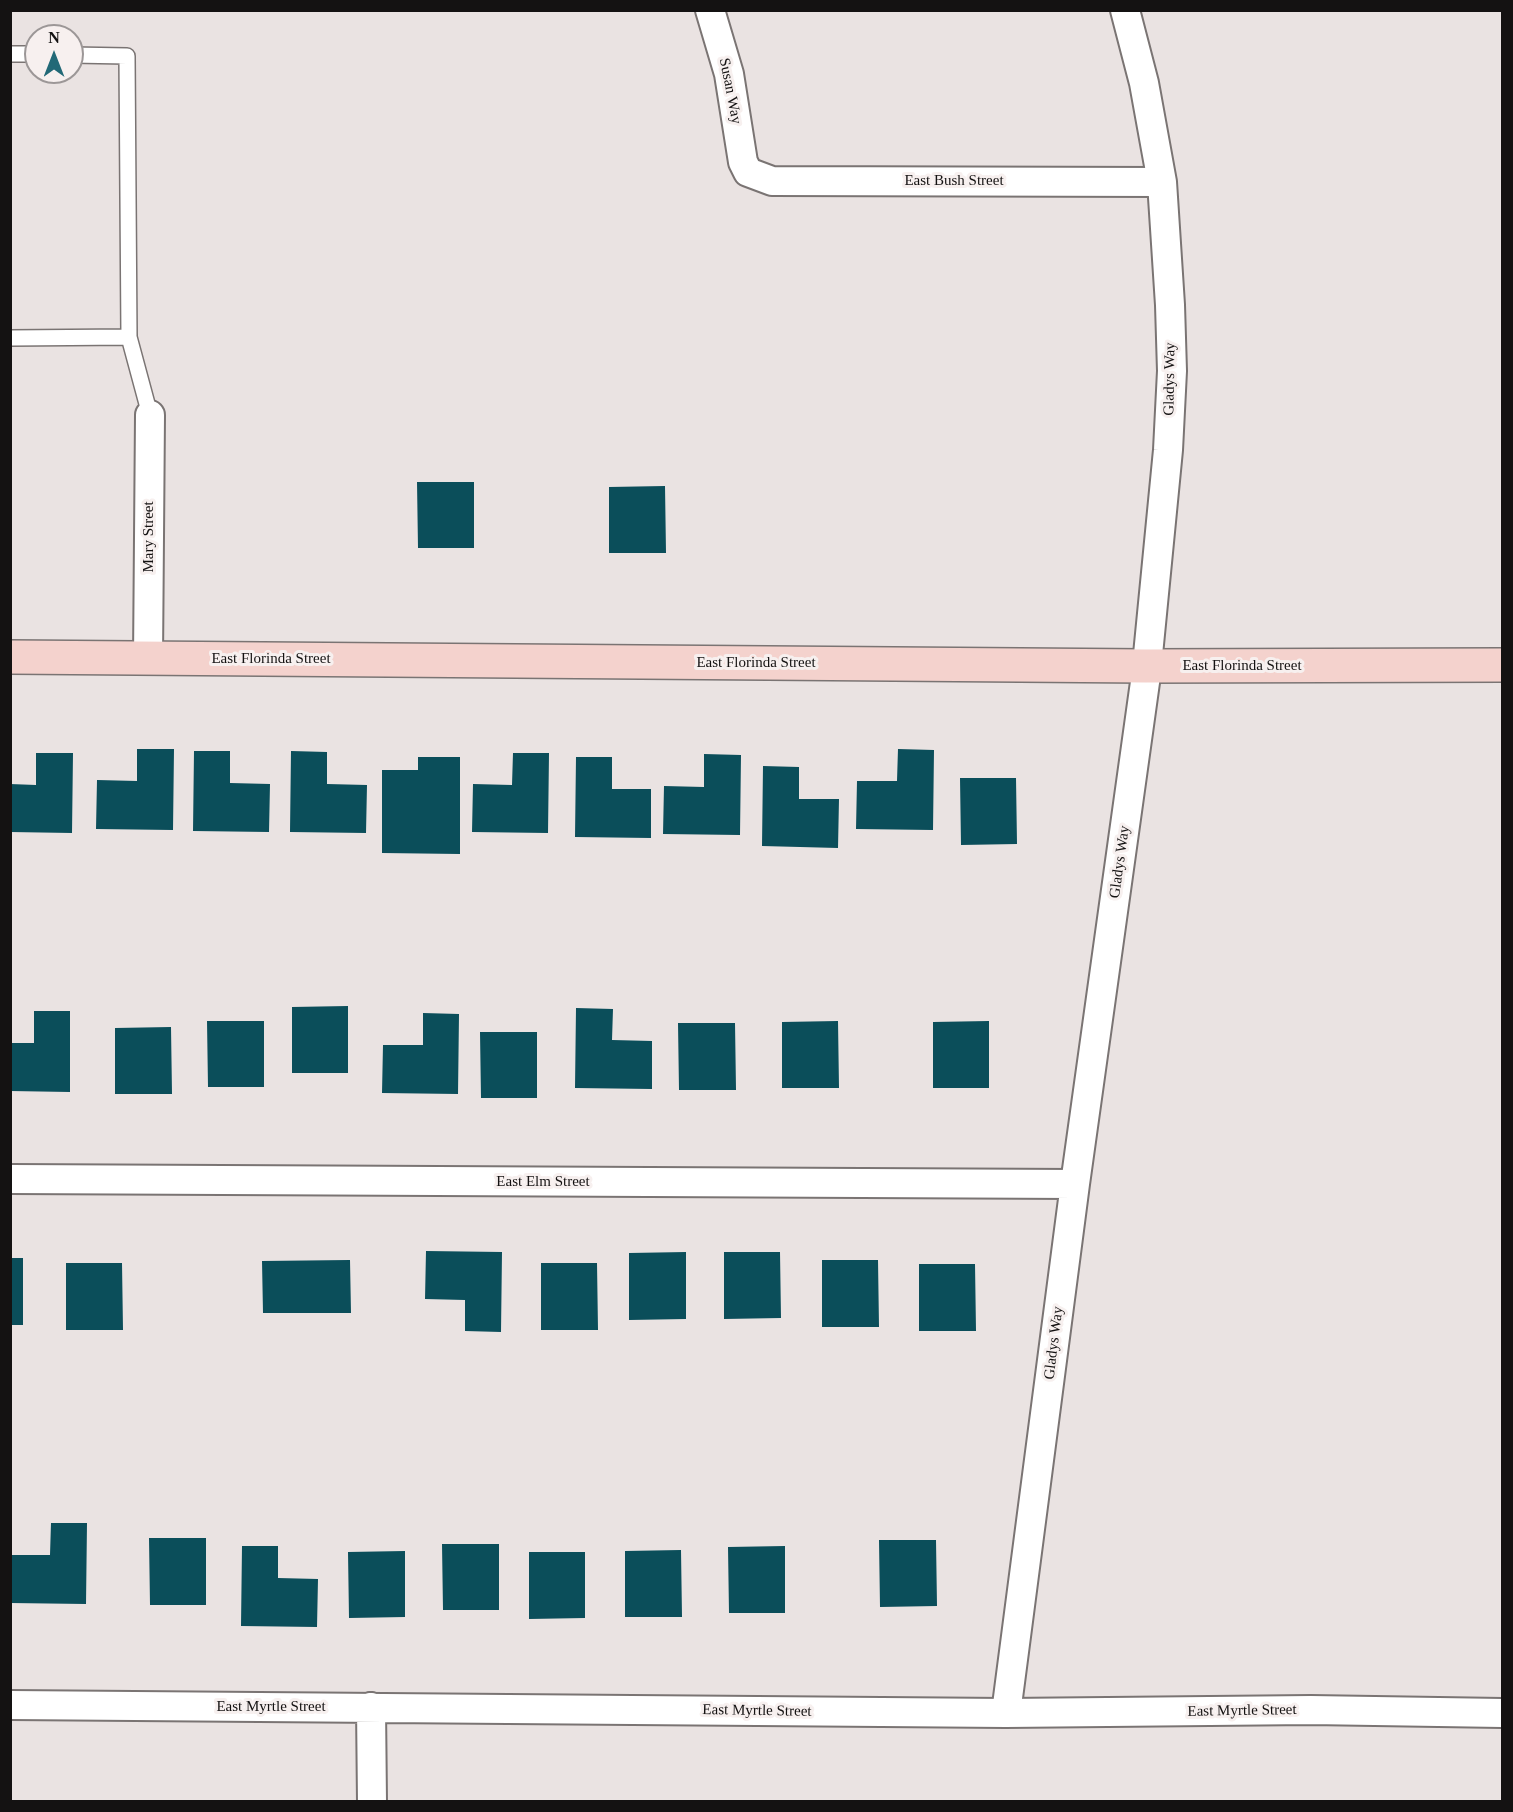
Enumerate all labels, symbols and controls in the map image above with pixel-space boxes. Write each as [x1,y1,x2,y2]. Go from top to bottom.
north arrow [24,24,84,84]
text: N [48,29,60,46]
street label: Susan Way [715,57,745,125]
street label: East Bush Street [904,172,1004,190]
street label: Gladys Way [1160,342,1180,416]
street label: Mary Street [140,501,158,573]
street label: East Florinda Street [211,650,331,668]
street label: East Florinda Street [696,654,816,672]
street label: East Florinda Street [1182,657,1302,675]
street label: Gladys Way [1106,824,1134,900]
street label: East Elm Street [496,1173,590,1191]
street label: Gladys Way [1041,1305,1067,1381]
street label: East Myrtle Street [216,1698,326,1716]
street label: East Myrtle Street [702,1701,812,1721]
street label: East Myrtle Street [1187,1701,1297,1721]

